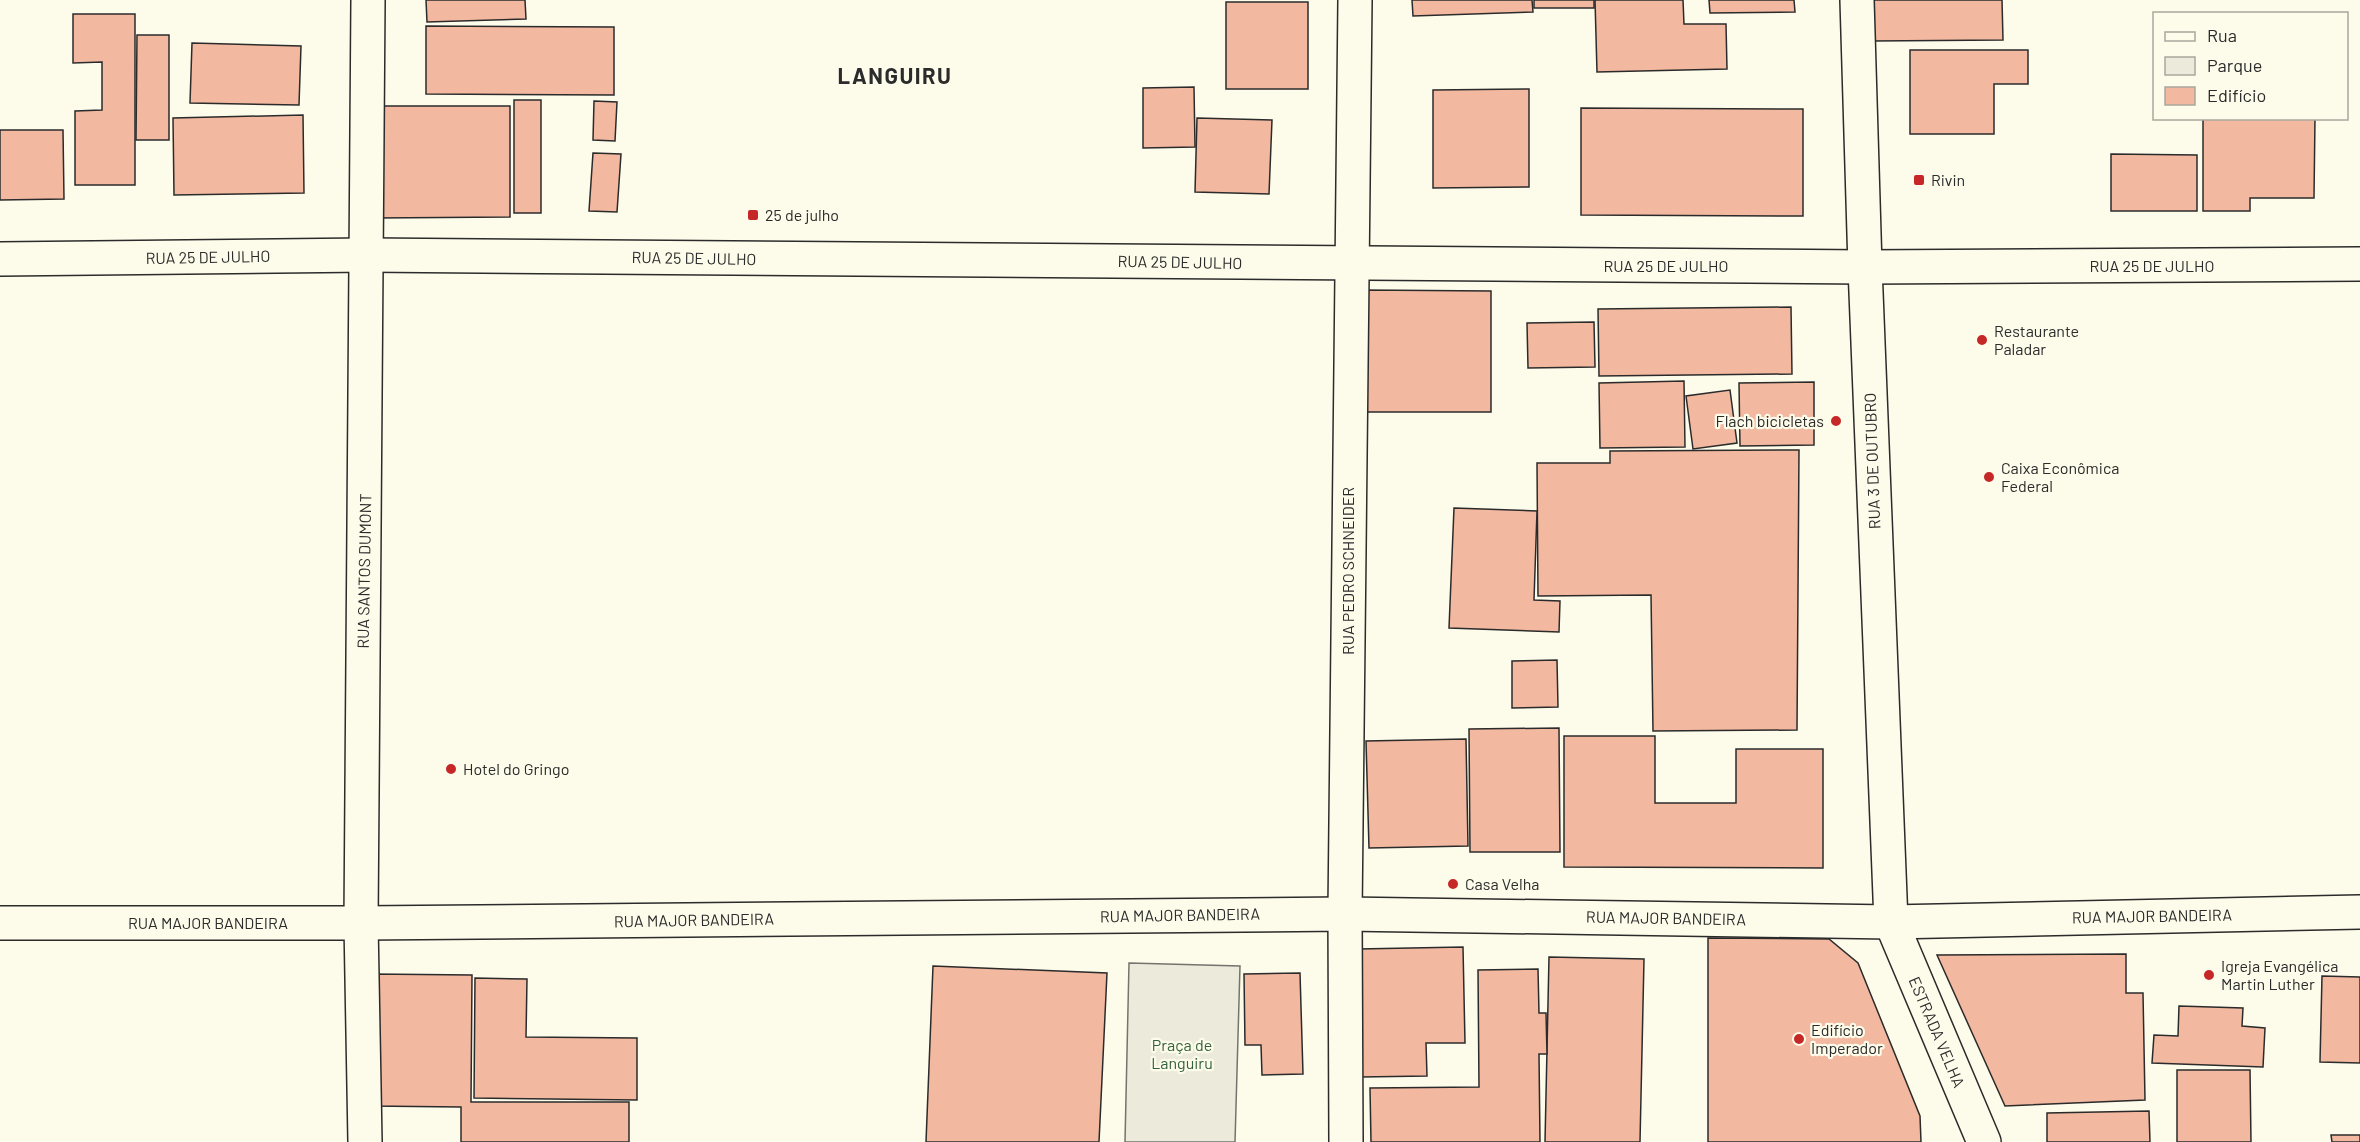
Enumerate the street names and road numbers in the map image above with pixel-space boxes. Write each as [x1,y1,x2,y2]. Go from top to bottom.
street label: RUA 25 DE JULHO [145,246,271,267]
street label: RUA 25 DE JULHO [631,247,757,268]
street label: RUA 25 DE JULHO [1117,251,1243,272]
street label: RUA 25 DE JULHO [1604,256,1728,275]
street label: RUA 25 DE JULHO [2090,256,2214,275]
street label: RUA 3 DE OUTUBRO [1860,392,1883,530]
street label: RUA PEDRO SCHNEIDER [1338,487,1357,655]
street label: RUA SANTOS DUMONT [353,493,374,649]
street label: RUA MAJOR BANDEIRA [1100,904,1260,925]
street label: RUA MAJOR BANDEIRA [2072,905,2232,926]
street label: RUA MAJOR BANDEIRA [1586,907,1747,928]
street label: RUA MAJOR BANDEIRA [614,909,774,930]
street label: RUA MAJOR BANDEIRA [128,913,288,932]
street label: ESTRADA VELHA [1906,974,1969,1090]

